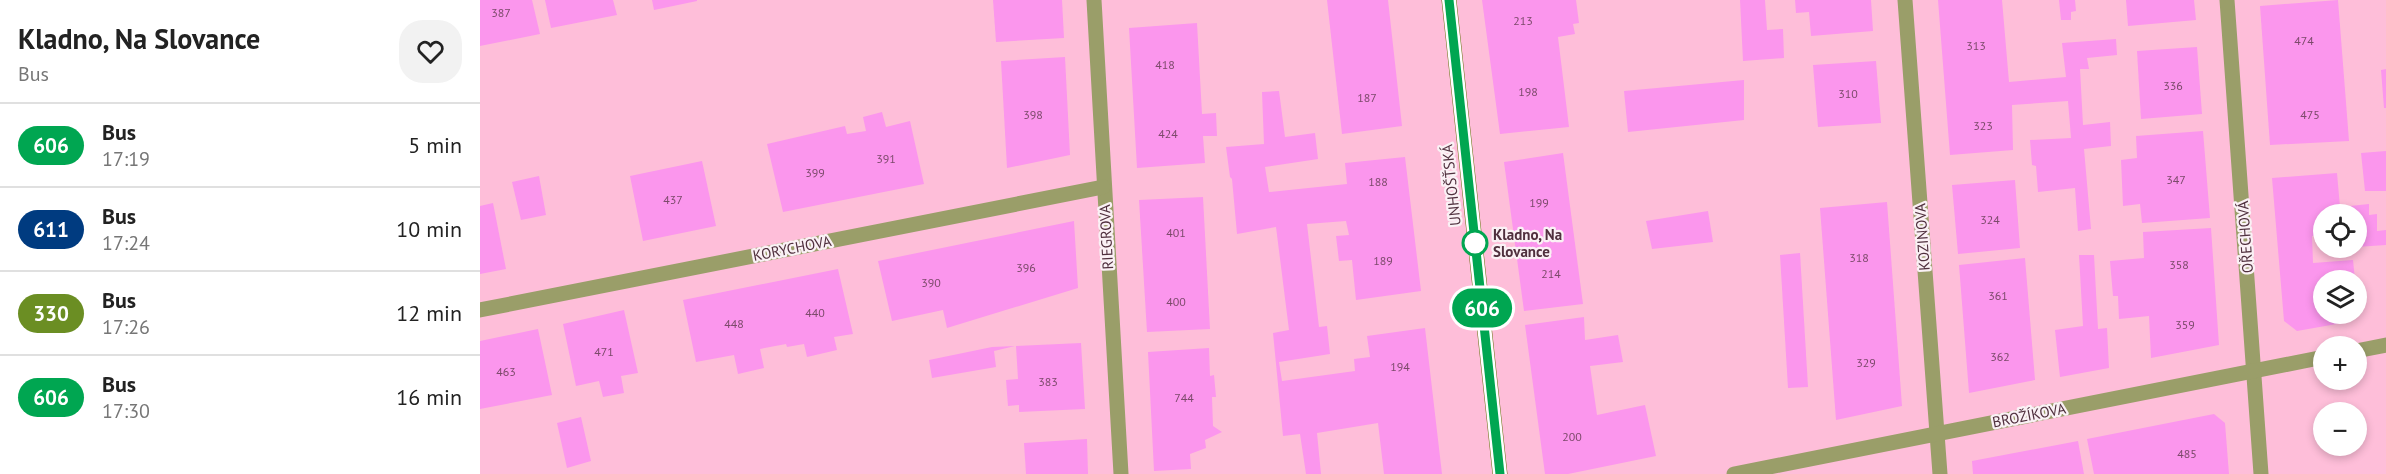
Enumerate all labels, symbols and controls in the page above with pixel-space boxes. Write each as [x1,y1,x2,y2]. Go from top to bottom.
house number: 387 [491,5,511,20]
house number: 213 [1513,13,1533,28]
text: Kladno, Na Slovance [18,20,260,57]
button: heart [399,20,462,83]
house number: 474 [2294,33,2314,48]
house number: 313 [1966,38,1986,53]
house number: 418 [1155,57,1175,72]
text: Bus [18,61,49,87]
house number: 336 [2163,78,2183,93]
house number: 198 [1518,84,1538,99]
house number: 310 [1838,86,1858,101]
house number: 187 [1357,90,1377,105]
house number: 398 [1023,107,1043,122]
house number: 475 [2300,107,2320,122]
text: Bus [102,118,136,146]
house number: 323 [1973,118,1993,133]
house number: 424 [1158,126,1178,141]
text: 5 min [408,131,462,159]
text: 606 [33,132,69,159]
street label: UNHOŠŤSKÁ [1437,143,1465,227]
text: 17:19 [102,146,150,172]
house number: 391 [876,151,896,166]
house number: 399 [805,165,825,180]
house number: 347 [2166,172,2186,187]
house number: 188 [1368,174,1388,189]
house number: 437 [663,192,683,207]
house number: 199 [1529,195,1549,210]
street label: OŘECHOVÁ [2233,200,2257,274]
text: Bus [102,202,136,230]
street label: KOZINOVA [1910,202,1934,271]
street label: RIEGROVA [1095,204,1117,270]
map controls [2313,204,2367,456]
button: locate [2313,204,2367,258]
house number: 324 [1980,212,2000,227]
text: 10 min [396,215,462,243]
text: 611 [33,216,69,243]
house number: 401 [1166,225,1186,240]
place label: Kladno, Na Slovance [1493,225,1562,261]
text: 17:24 [102,230,150,256]
marker: Kladno, Na Slovance [1462,230,1488,256]
street label: KORYCHOVA [751,231,833,265]
house number: 318 [1849,250,1869,265]
house number: 189 [1373,253,1393,268]
house number: 358 [2169,257,2189,272]
house number: 396 [1016,260,1036,275]
house number: 214 [1541,266,1561,281]
button: layers [2313,270,2367,324]
house number: 390 [921,275,941,290]
text: Bus [102,286,136,314]
line badge: 606 [1448,288,1516,328]
house number: 361 [1988,288,2008,303]
house number: 400 [1166,294,1186,309]
text: 606 [1464,295,1500,322]
text: 12 min [396,299,462,327]
text: 330 [33,300,69,327]
house number: 440 [805,305,825,320]
text: 17:26 [102,314,150,340]
house number: 448 [724,316,744,331]
house number: 359 [2175,317,2195,332]
button: + [2313,336,2367,390]
house number: 471 [594,344,614,359]
house number: 362 [1990,349,2010,364]
house number: 329 [1856,355,1876,370]
house number: 194 [1390,359,1410,374]
house number: 463 [496,364,516,379]
text: Bus [102,370,136,398]
house number: 383 [1038,374,1058,389]
text: 16 min [396,383,462,411]
text: 606 [33,384,69,411]
house number: 744 [1174,390,1194,405]
text: 17:30 [102,398,150,424]
street label: BROŽÍKOVA [1991,399,2068,431]
button: − [2313,402,2367,456]
house number: 200 [1562,429,1582,444]
house number: 485 [2177,446,2197,461]

